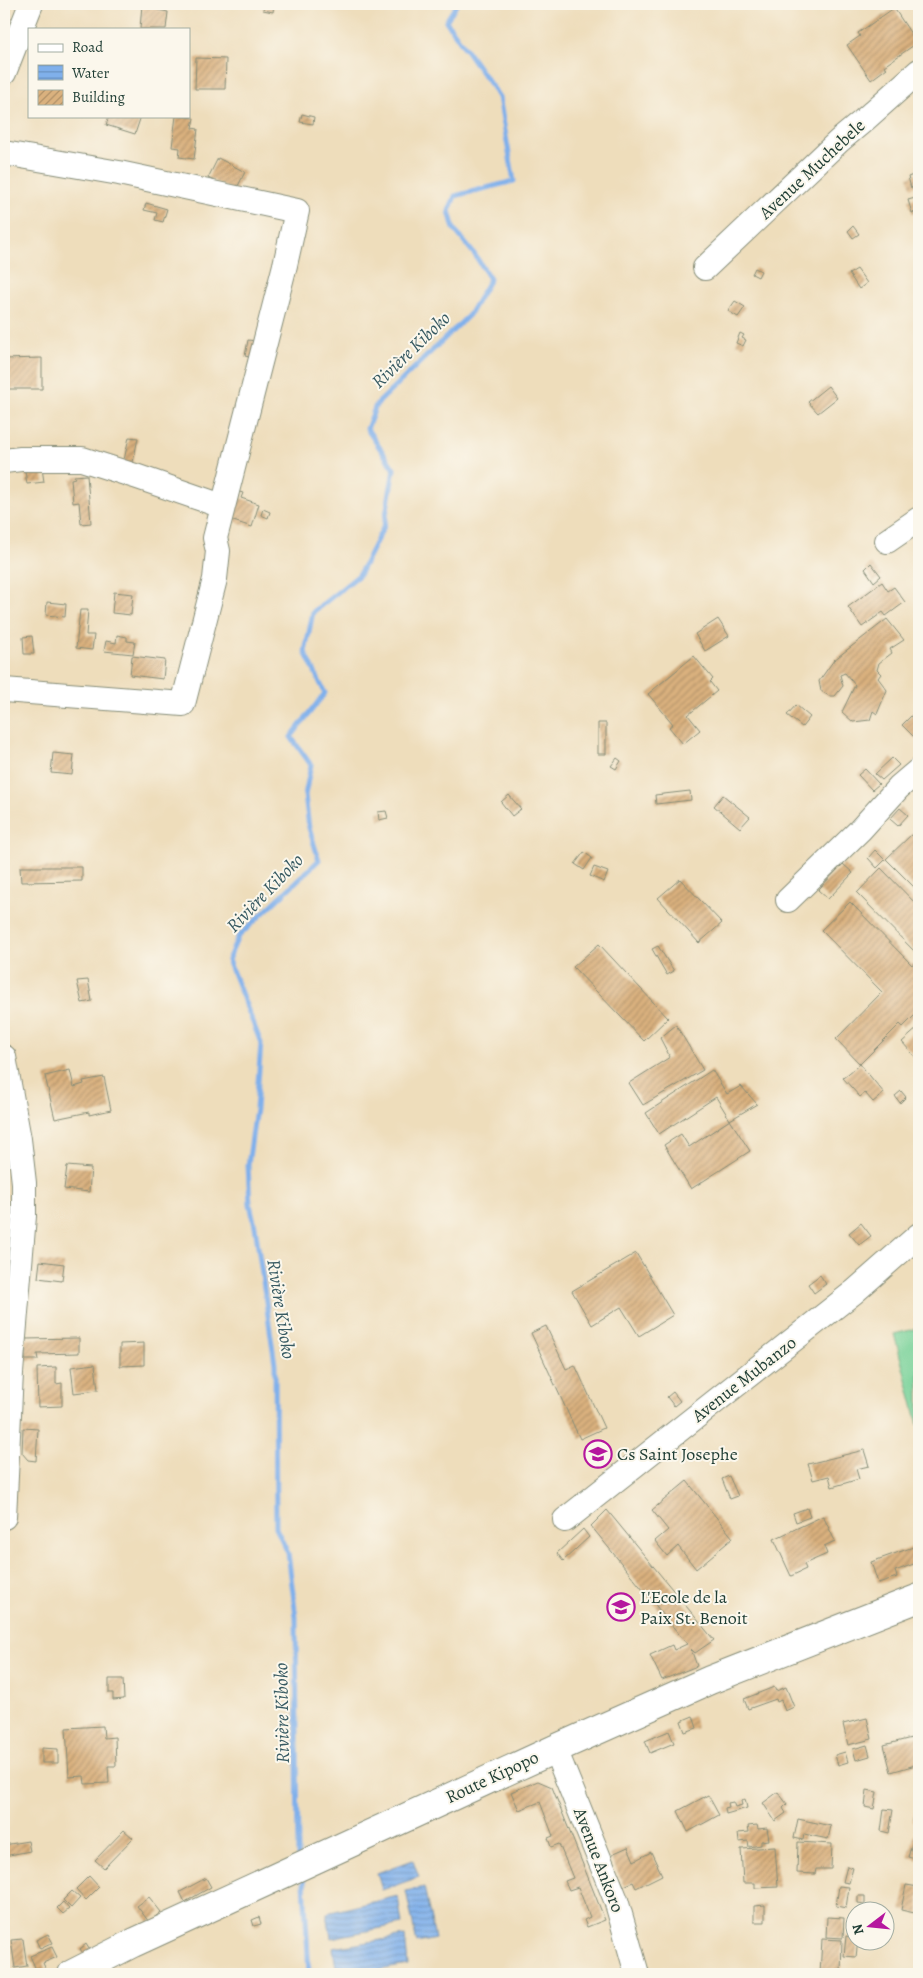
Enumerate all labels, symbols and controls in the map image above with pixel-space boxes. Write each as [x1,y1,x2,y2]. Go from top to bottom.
legend [28,28,190,118]
text: Road [72,37,104,57]
text: Water [71,63,109,83]
text: Building [72,87,125,107]
street label: Avenue Muchebele [753,114,870,225]
water label: Rivière Kiboko [366,305,456,394]
water label: Rivière Kiboko [221,848,310,938]
water label: Rivière Kiboko [260,1257,302,1361]
street label: Avenue Mubanzo [686,1331,801,1428]
school or university icon: Cs Saint Josephe [583,1439,613,1469]
place label: Cs Saint Josephe [617,1442,738,1466]
place label: L'Ecole de la Paix St. Benoit [640,1585,748,1630]
school or university icon: L'Ecole de la Paix St. Benoit [606,1592,636,1622]
water label: Rivière Kiboko [268,1662,296,1764]
street label: Route Kipopo [442,1745,542,1809]
street label: Avenue Ankoro [568,1803,630,1916]
north arrow [846,1900,896,1950]
text: N [847,1922,869,1937]

